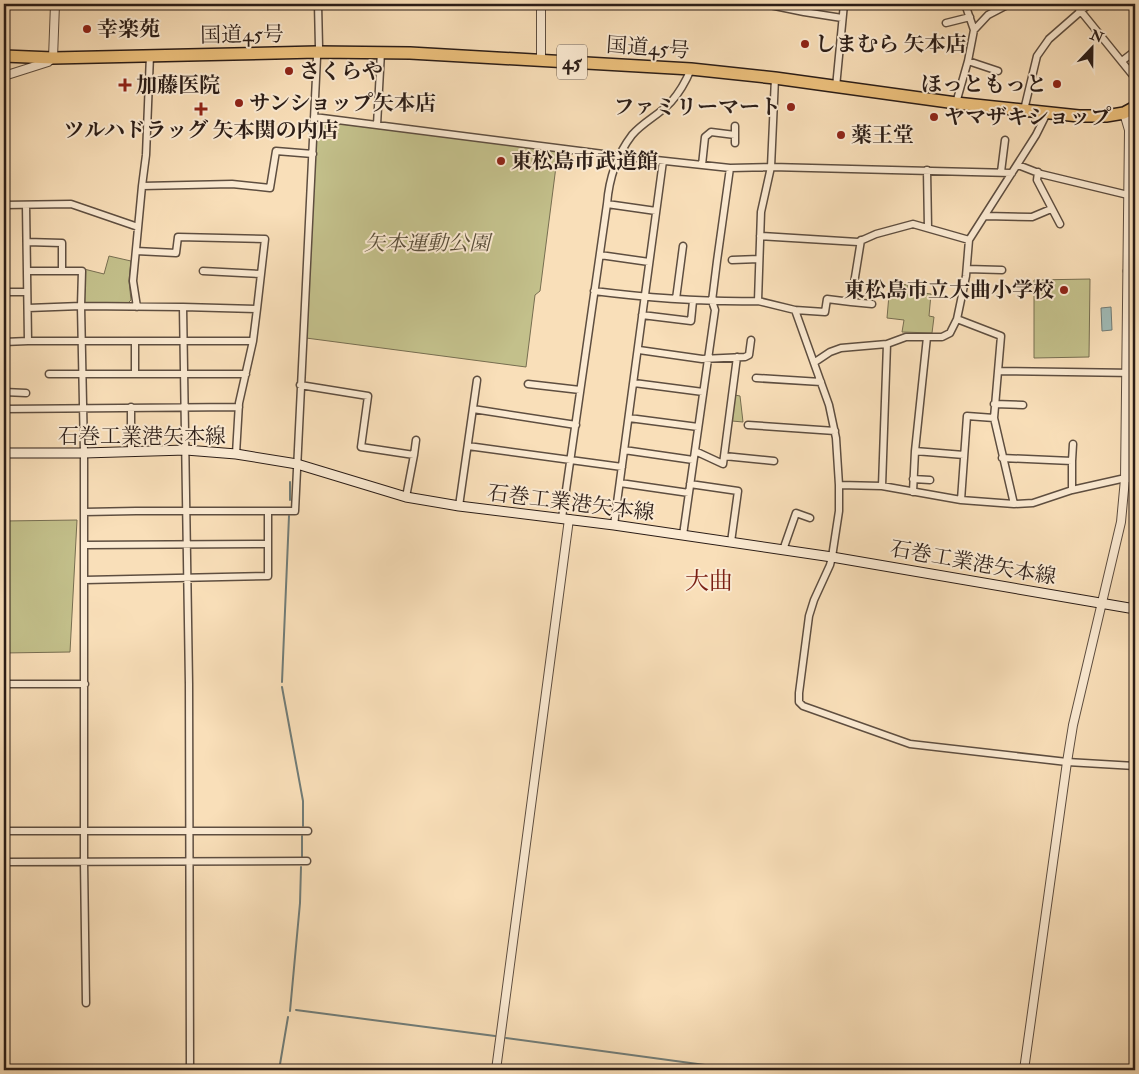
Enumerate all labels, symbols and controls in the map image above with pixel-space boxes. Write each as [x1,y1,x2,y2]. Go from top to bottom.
place label: 幸楽苑 [97,16,160,43]
street label: 国道45号 [200,21,284,49]
north arrow [1066,22,1116,72]
marker: 幸楽苑 [81,23,93,35]
text: N [1087,26,1106,47]
place label: しまむら 矢本店 [815,31,966,58]
street label: 国道45号 [605,32,691,64]
marker: しまむら 矢本店 [799,38,811,50]
road number: 45 [557,44,587,80]
place label: さくらや [299,58,383,85]
marker: さくらや [283,65,295,77]
place label: ほっともっと [921,71,1047,98]
place label: 加藤医院 [136,72,220,99]
marker: 加藤医院 [118,78,132,92]
marker: ほっともっと [1051,78,1063,90]
place label: サンショップ矢本店 [249,90,436,117]
place label: ファミリーマート [613,94,781,121]
marker: サンショップ矢本店 [233,97,245,109]
marker: ファミリーマート [785,101,797,113]
marker: ツルハドラッグ 矢本関の内店 [195,103,207,115]
place label: ヤマザキショップ [944,104,1111,131]
marker: ヤマザキショップ [928,111,940,123]
place label: ツルハドラッグ 矢本関の内店 [63,117,339,144]
place label: 薬王堂 [851,122,914,149]
marker: 薬王堂 [835,129,847,141]
place label: 東松島市武道館 [511,148,658,175]
marker: 東松島市武道館 [495,155,507,167]
park label: 矢本運動公園 [364,230,493,257]
place label: 東松島市立大曲小学校 [844,277,1054,304]
marker: 東松島市立大曲小学校 [1058,284,1070,296]
street label: 石巻工業港矢本線 [58,423,226,450]
street label: 石巻工業港矢本線 [486,479,656,527]
street label: 石巻工業港矢本線 [888,535,1058,591]
district label: 大曲 [685,566,733,597]

